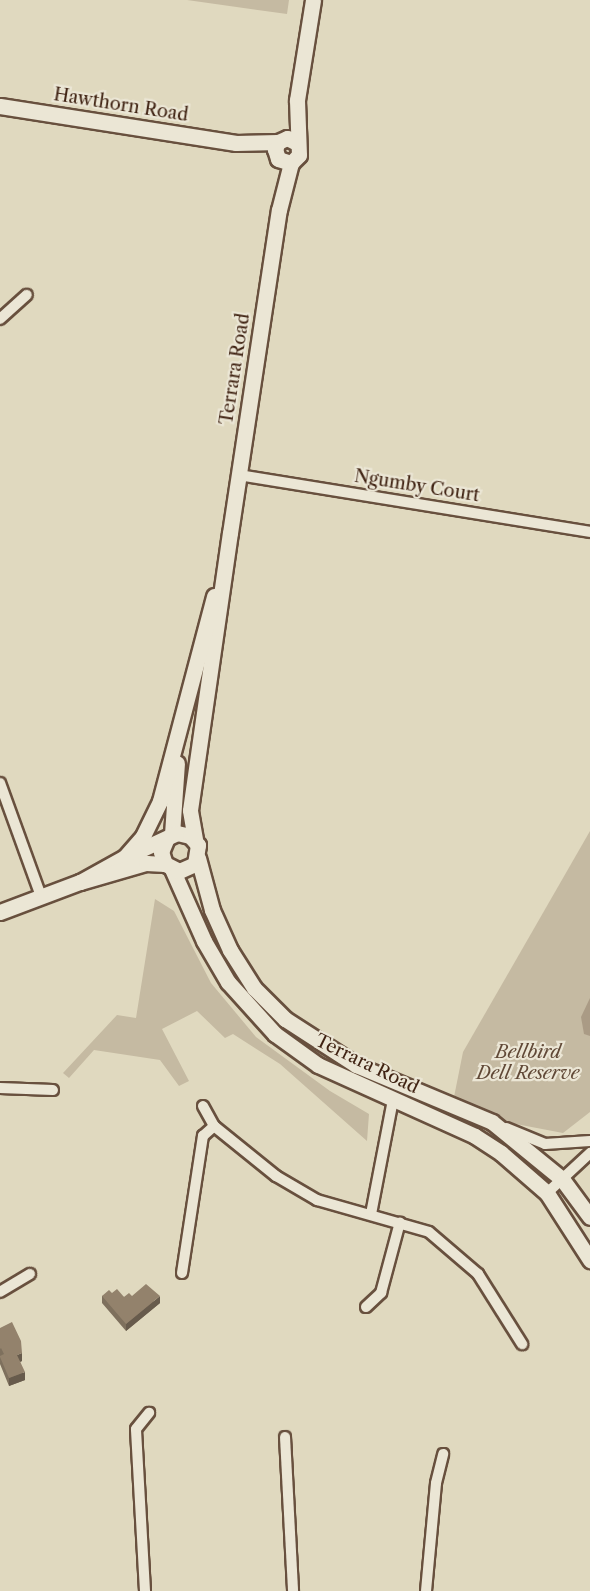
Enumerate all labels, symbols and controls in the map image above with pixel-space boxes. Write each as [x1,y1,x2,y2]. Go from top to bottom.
street label: Hawthorn Road [52,84,190,126]
street label: Terrara Road [216,312,254,426]
street label: Ngumby Court [353,465,481,507]
street label: Terrara Road [312,1030,422,1098]
park label: Bellbird Dell Reserve [477,1042,579,1084]

